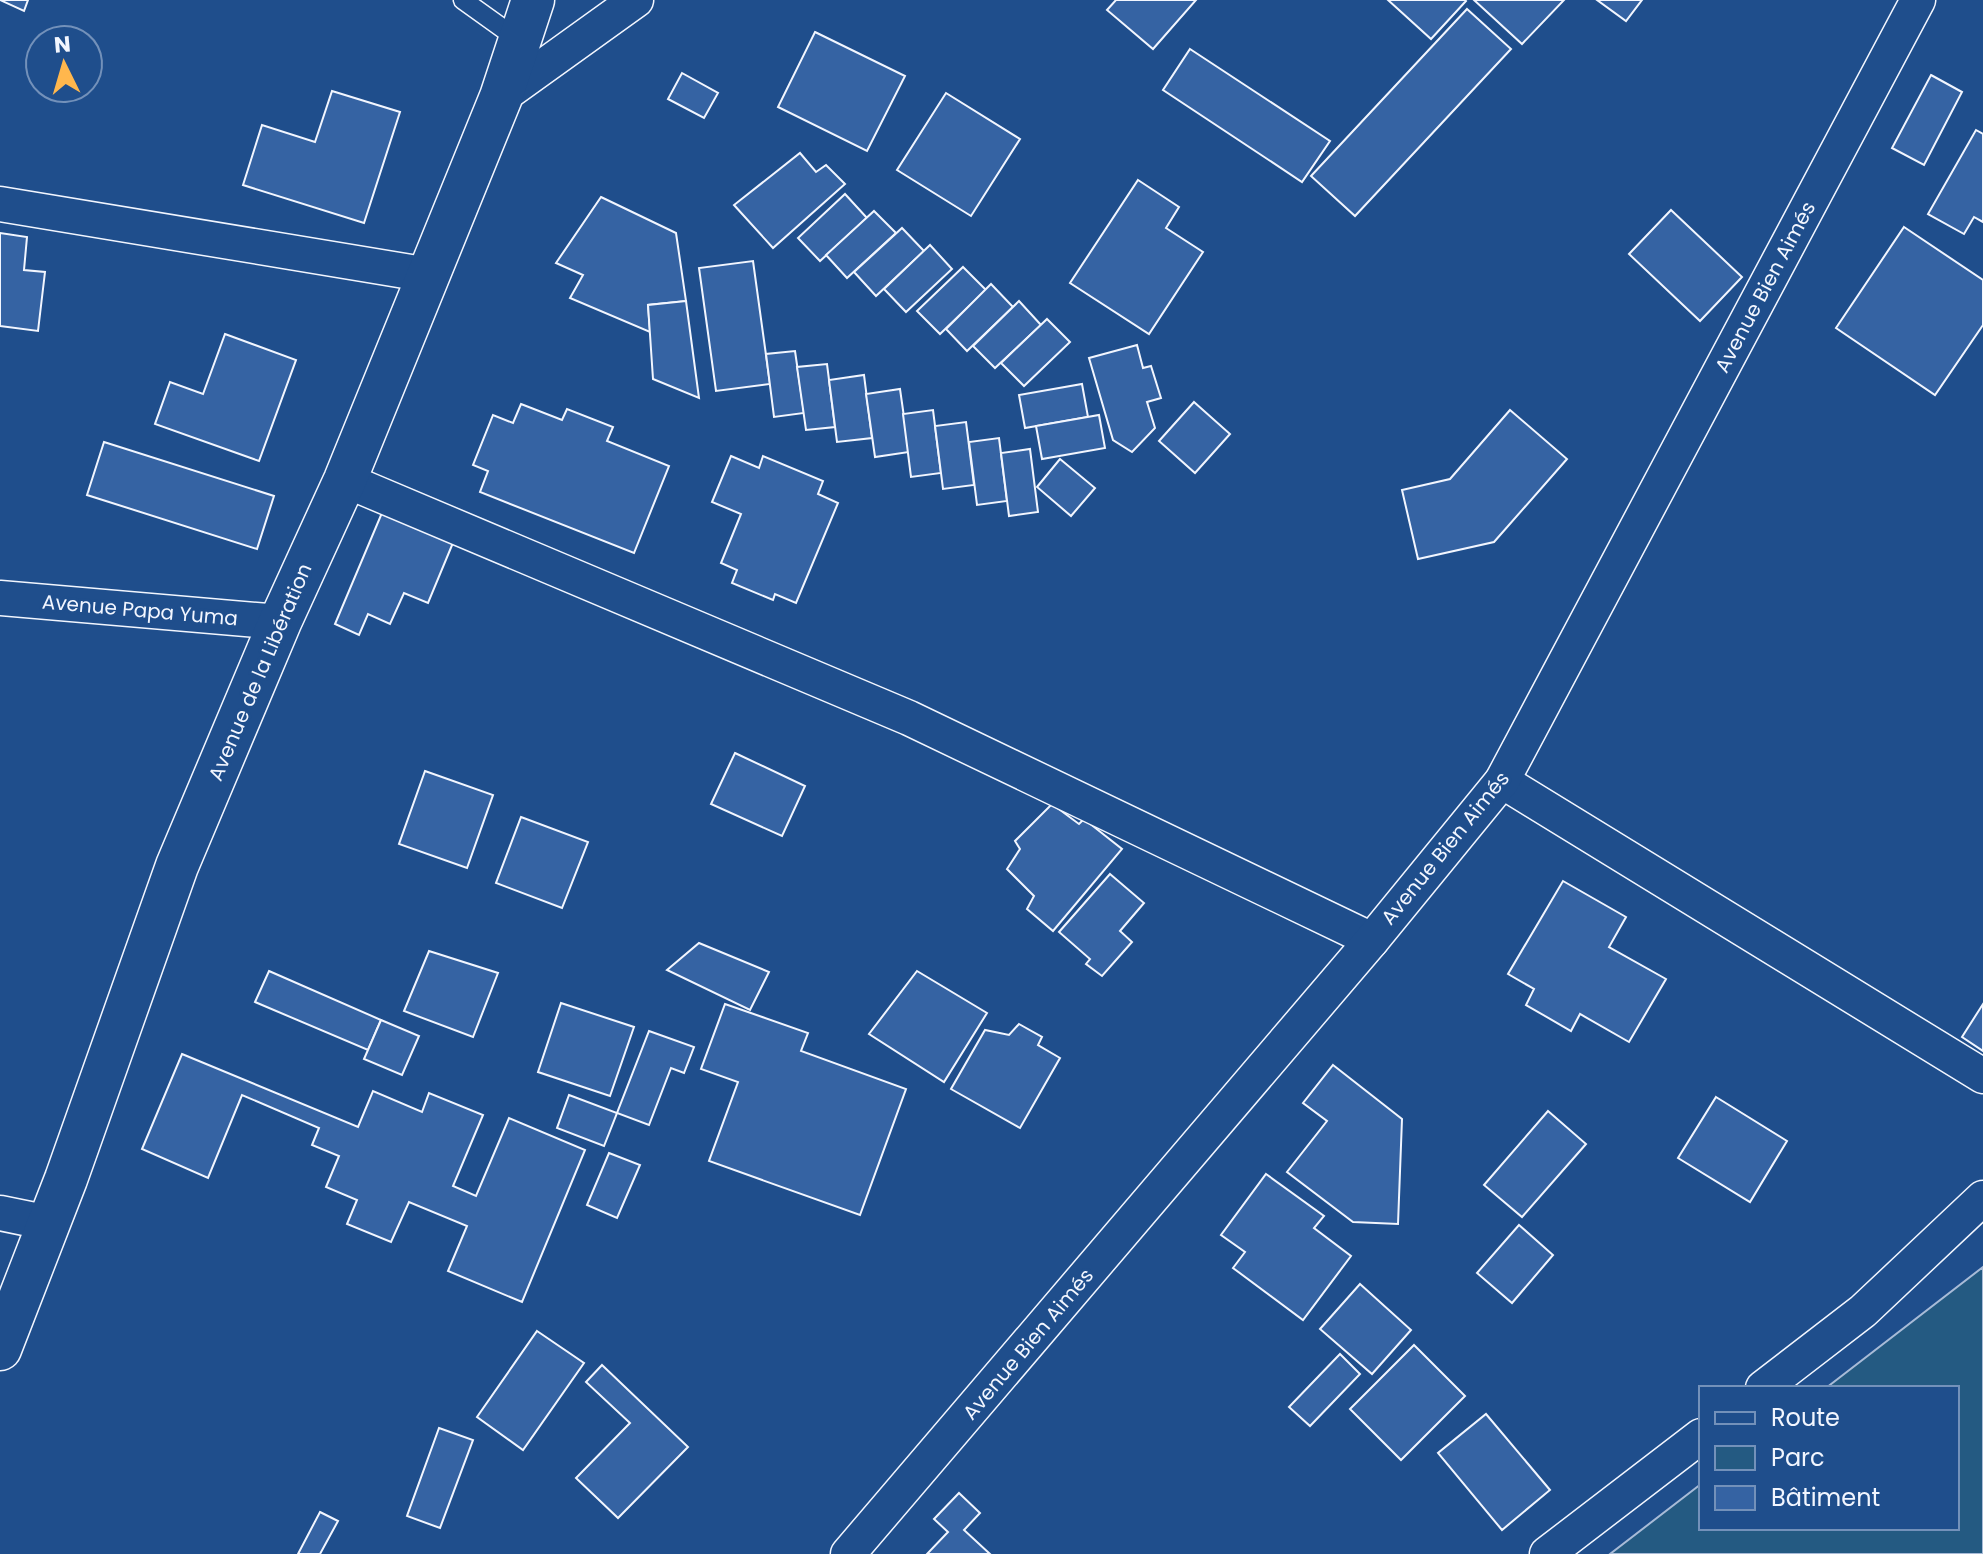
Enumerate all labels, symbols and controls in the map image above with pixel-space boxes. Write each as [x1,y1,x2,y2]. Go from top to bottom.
north arrow [24,24,104,104]
text: N [53,28,72,61]
street label: Avenue Bien Aimés [1708,197,1822,377]
street label: Avenue de la Libération [201,559,319,785]
street label: Avenue Papa Yuma [41,587,239,633]
street label: Avenue Bien Aimés [1374,765,1516,931]
street label: Avenue Bien Aimés [956,1262,1100,1426]
legend [1699,1386,1959,1530]
text: Route [1771,1401,1840,1434]
text: Parc [1771,1441,1825,1474]
text: Bâtiment [1771,1481,1880,1514]

